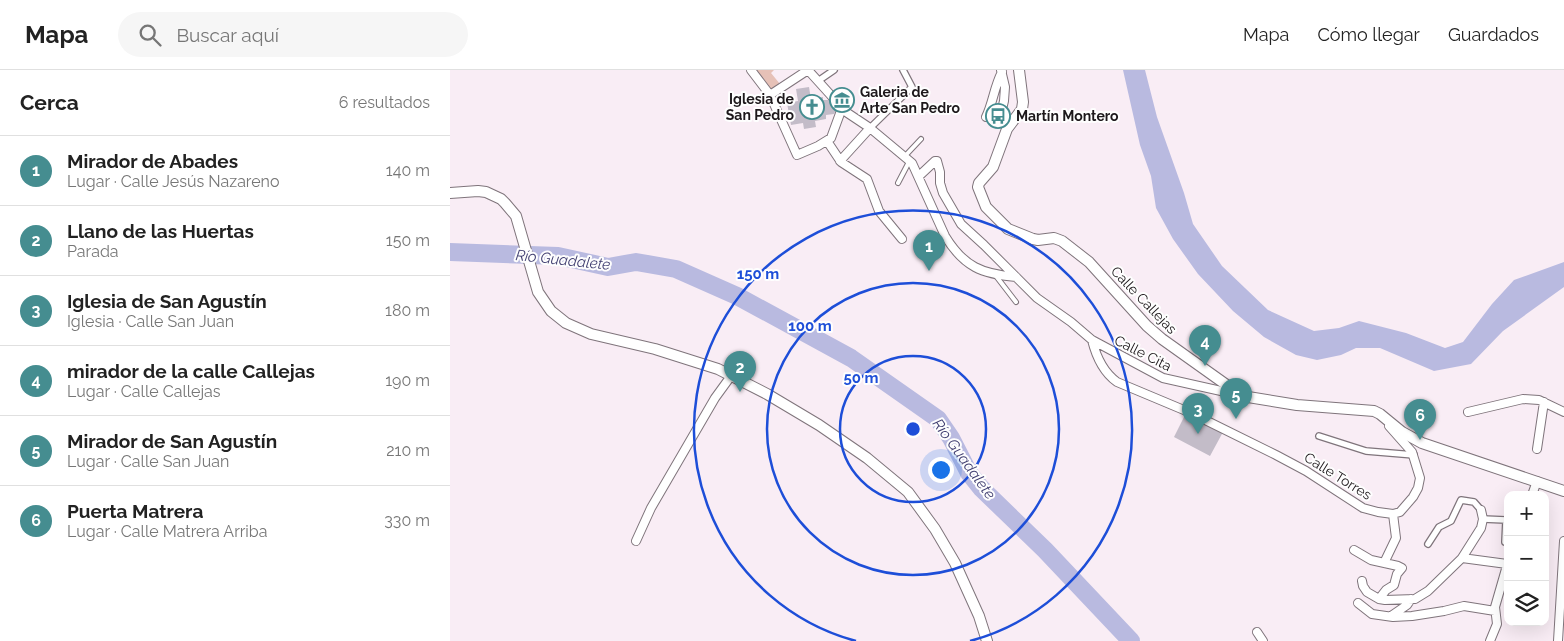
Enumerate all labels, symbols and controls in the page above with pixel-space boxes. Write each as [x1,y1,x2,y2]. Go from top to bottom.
search box [118,12,468,57]
text: Mapa [25,20,88,49]
icon: search [136,21,164,49]
text: Buscar aquí [176,24,279,46]
text: Mapa [1243,24,1289,45]
text: Cómo llegar [1317,24,1420,45]
text: Guardados [1448,24,1539,45]
place label: Galeria de Arte San Pedro [860,84,961,116]
museum icon: Galeria de Arte San Pedro [829,87,855,113]
text: Cerca [20,90,79,115]
place label: Iglesia de San Pedro [726,91,795,123]
text: 6 resultados [339,93,430,112]
church icon: Iglesia de San Pedro [799,94,825,120]
bus stop icon: Martín Montero [985,103,1011,129]
place label: Martín Montero [1016,108,1119,124]
text: Mirador de Abades [67,150,238,172]
text: 1 [32,161,40,180]
text: 140 m [386,161,430,180]
text: Lugar · Calle Jesús Nazareno [67,172,279,191]
text: Llano de las Huertas [67,220,254,242]
pin: 1 [913,230,945,271]
text: 2 [31,231,41,250]
text: 150 m [386,231,430,250]
text: Parada [67,242,119,261]
water label: Río Guadalete [515,246,611,274]
street label: Calle Callejas [1108,263,1180,337]
text: 150 m [737,265,779,283]
text: Iglesia de San Agustín [67,290,267,312]
text: 3 [32,301,40,320]
text: 180 m [385,301,430,320]
text: Iglesia · Calle San Juan [67,312,234,331]
text: 100 m [788,317,832,335]
pin: 4 [1189,325,1221,366]
street label: Calle Cita [1112,332,1174,374]
pin: 2 [724,351,756,392]
text: mirador de la calle Callejas [67,360,315,382]
text: 50 m [843,369,879,387]
text: 4 [31,371,41,390]
text: 190 m [385,371,430,390]
pin: 5 [1220,378,1252,419]
text: Lugar · Calle Callejas [67,382,221,401]
pin: 3 [1182,393,1214,434]
pin: 6 [1404,399,1436,440]
water label: Río Guadalete [929,415,999,503]
centre of rings [904,420,922,438]
text: Mirador de San Agustín [67,430,277,452]
text: 5 [32,441,40,460]
text: 210 m [386,441,430,460]
street label: Calle Torres [1301,449,1375,503]
text: Lugar · Calle San Juan [67,452,229,471]
your location [928,457,954,483]
map controls [1504,491,1549,626]
button: + [1504,491,1549,536]
text: Puerta Matrera [67,500,203,522]
text: 6 [31,511,41,530]
text: 330 m [384,511,430,530]
text: Lugar · Calle Matrera Arriba [67,522,267,541]
button: − [1504,536,1549,581]
button: layers [1504,581,1549,626]

